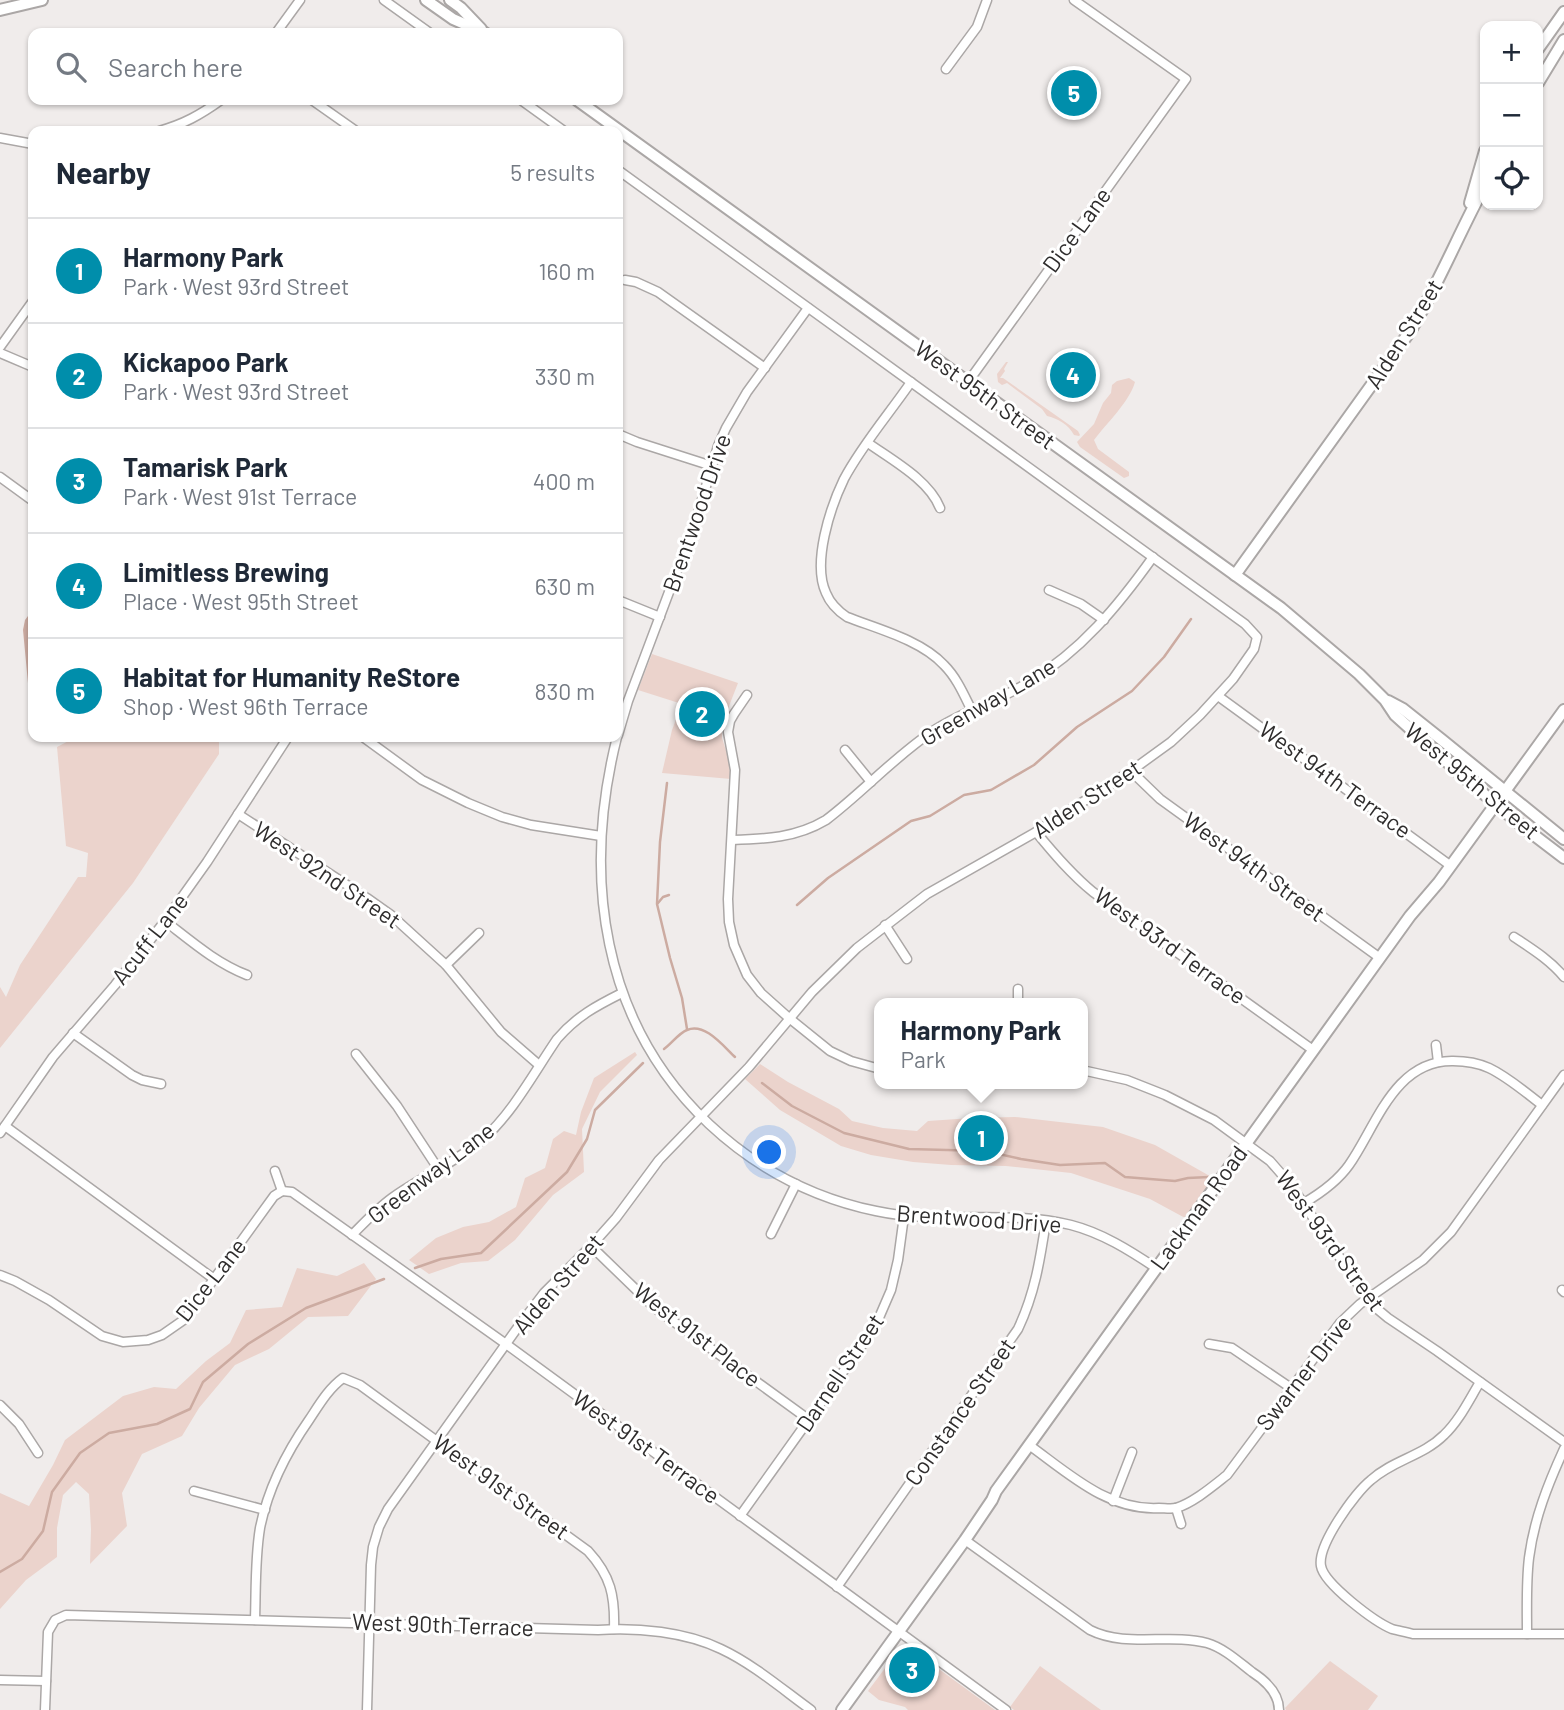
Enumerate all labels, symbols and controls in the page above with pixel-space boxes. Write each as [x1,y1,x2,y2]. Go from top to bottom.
map controls [1480,21,1543,210]
button: + [1480,21,1543,84]
search box [28,28,623,105]
icon: search [52,48,90,86]
text: Search here [108,51,243,82]
pin: 5 [1051,67,1097,119]
button: − [1480,84,1543,147]
button: locate [1480,147,1543,210]
text: Nearby [56,154,151,190]
text: 5 results [510,158,595,186]
street label: Dice Lane [1036,181,1116,277]
text: Harmony Park [123,241,284,272]
text: 1 [75,257,83,285]
text: 160 m [538,257,595,285]
text: Park · West 93rd Street [123,272,349,300]
street label: Alden Street [1358,274,1448,393]
street label: West 95th Street [910,334,1061,455]
text: Kickapoo Park [123,346,289,377]
pin: 4 [1050,349,1096,401]
text: 2 [73,362,85,390]
text: 330 m [535,362,595,390]
text: Park · West 93rd Street [123,377,349,405]
street label: Brentwood Drive [656,430,736,595]
text: Tamarisk Park [123,451,288,482]
text: 3 [73,467,85,495]
text: 400 m [533,467,595,495]
text: Park · West 91st Terrace [123,482,357,510]
text: Limitless Brewing [123,556,329,587]
text: 4 [72,572,86,600]
text: 630 m [535,572,595,600]
text: Place · West 95th Street [123,587,359,615]
street label: Greenway Lane [915,651,1060,751]
text: Habitat for Humanity ReStore [123,661,460,692]
text: 5 [73,677,85,705]
text: 830 m [535,677,595,705]
pin: 2 [679,688,725,740]
text: Shop · West 96th Terrace [123,692,369,720]
street label: West 94th Terrace [1254,715,1417,844]
street label: West 95th Street [1400,716,1546,845]
street label: Alden Street [1027,753,1146,844]
street label: West 94th Street [1178,806,1331,927]
street label: West 92nd Street [249,815,407,934]
street label: West 93rd Terrace [1089,881,1252,1010]
street label: Acuff Lane [105,887,194,990]
popup [874,998,1088,1089]
text: Harmony Park [901,1014,1061,1045]
text: Park [901,1045,946,1073]
pin: 1 [958,1112,1004,1164]
street label: Greenway Lane [361,1115,499,1229]
your location [752,1135,786,1169]
street label: Lackman Road [1144,1140,1253,1275]
street label: West 93rd Street [1270,1165,1391,1316]
street label: Brentwood Drive [896,1198,1063,1238]
street label: Alden Street [506,1227,608,1339]
street label: Dice Lane [169,1232,251,1327]
street label: West 91st Place [629,1276,767,1393]
street label: Darnell Street [789,1308,889,1437]
street label: Swarner Drive [1250,1309,1357,1436]
street label: Constance Street [898,1332,1020,1491]
street label: West 91st Terrace [568,1383,726,1509]
street label: West 91st Street [428,1427,575,1545]
street label: West 90th Terrace [352,1607,534,1641]
pin: 3 [889,1644,935,1696]

